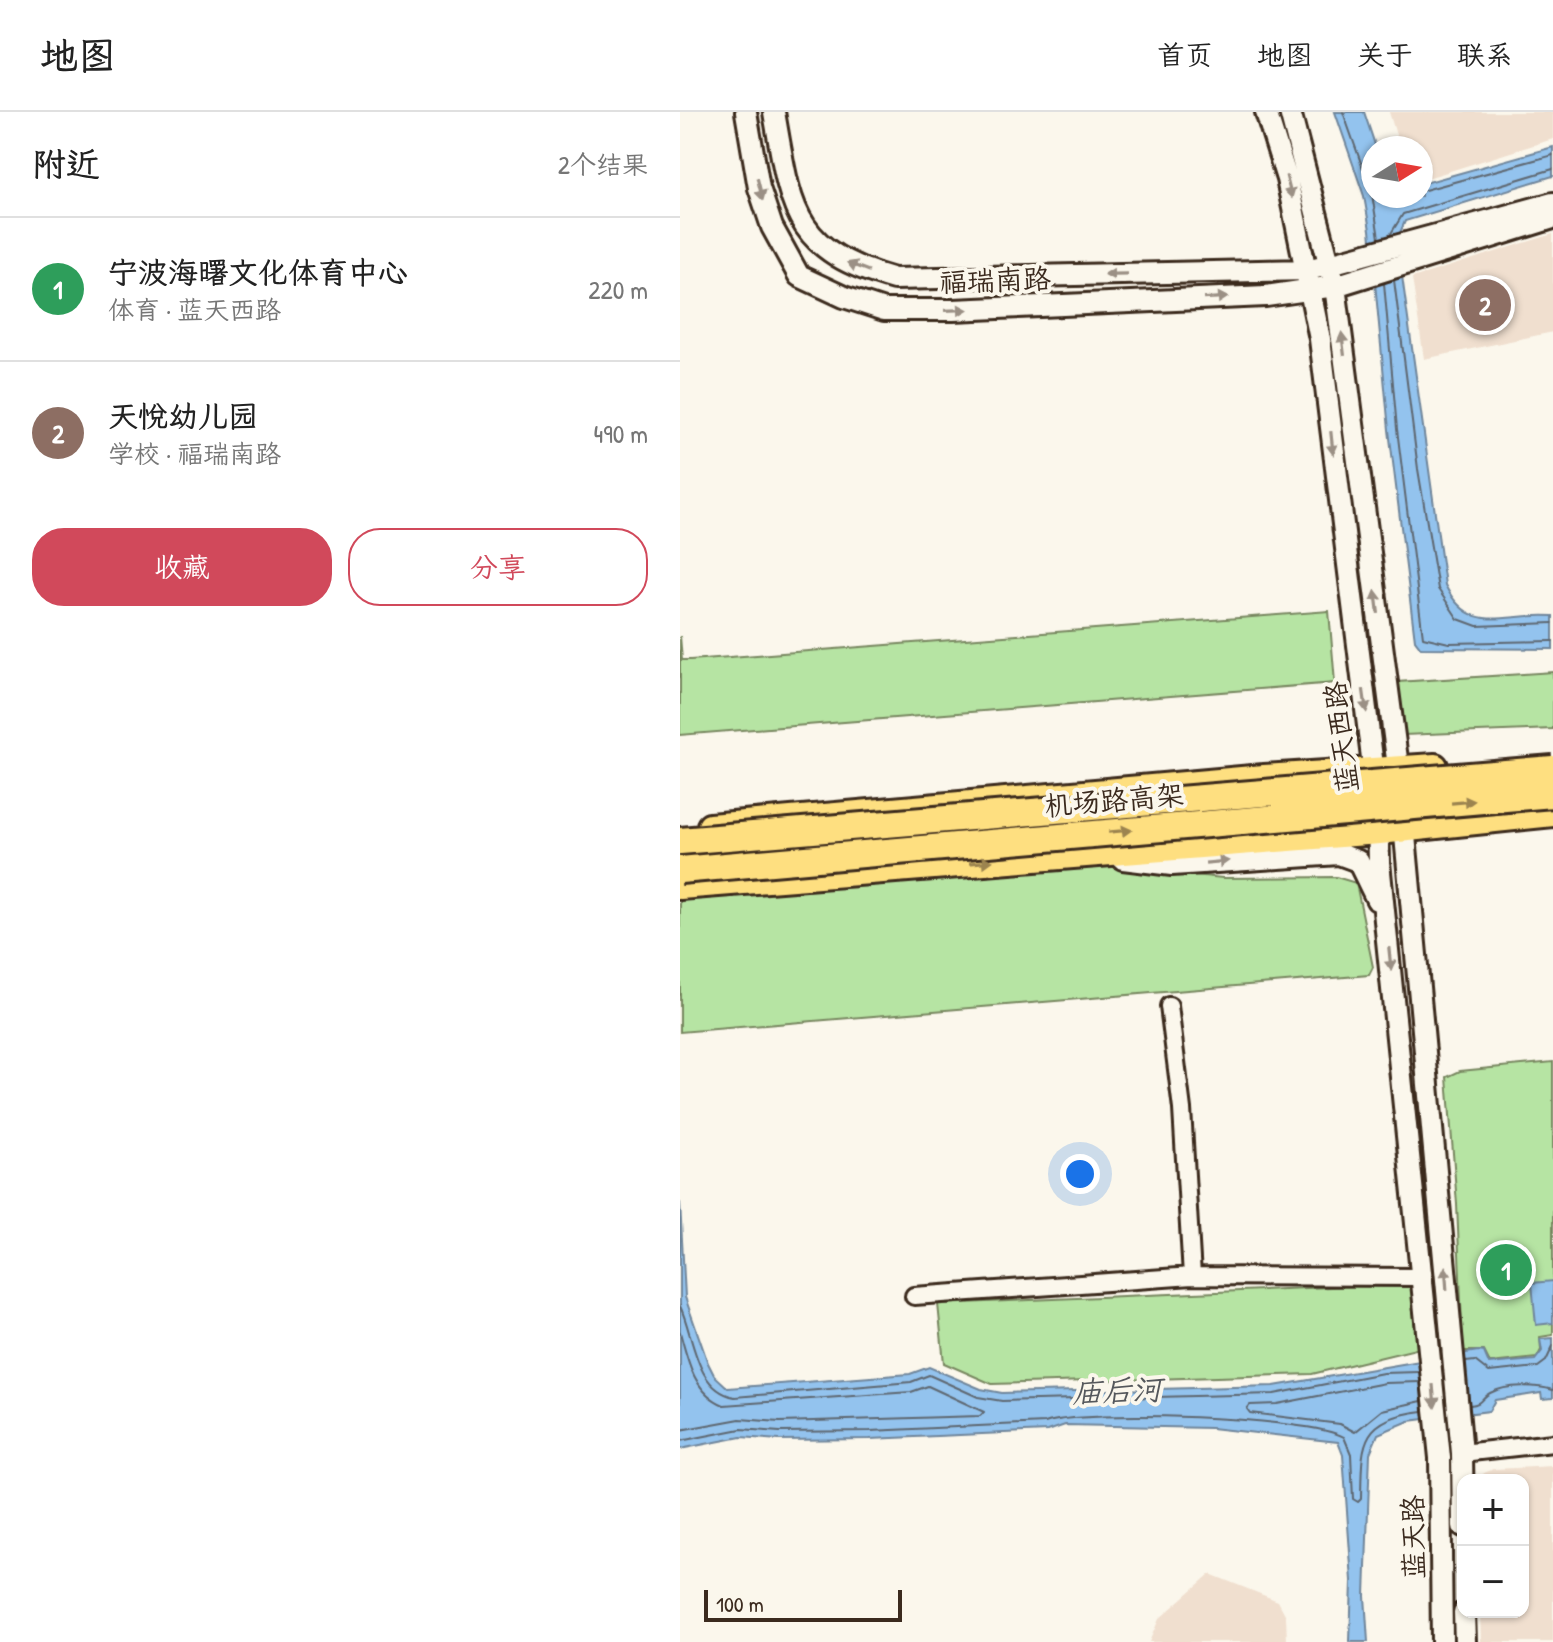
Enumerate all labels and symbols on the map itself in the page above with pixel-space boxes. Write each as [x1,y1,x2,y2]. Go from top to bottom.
north arrow [1361,136,1433,208]
one-way arrow [1283,174,1296,199]
one-way arrow [755,176,767,201]
street label: 福瑞南路 [938,259,1052,301]
one-way arrow [846,260,870,273]
one-way arrow [1103,268,1128,281]
pin: 2 [1459,275,1511,335]
one-way arrow [1204,292,1229,305]
one-way arrow [944,304,969,316]
one-way arrow [1336,331,1349,356]
one-way arrow [1325,431,1338,456]
one-way arrow [1370,589,1383,614]
street label: 蓝天西路 [1315,679,1367,795]
one-way arrow [1359,688,1372,713]
street label: 机场路高架 [1043,775,1185,825]
one-way arrow [1451,795,1476,808]
one-way arrow [1108,825,1133,838]
one-way arrow [969,855,994,868]
one-way arrow [1205,855,1230,868]
one-way arrow [1383,947,1396,972]
your location [1060,1154,1100,1194]
pin: 1 [1480,1240,1532,1300]
one-way arrow [1439,1265,1452,1290]
water label: 庙后河 [1071,1368,1168,1412]
one-way arrow [1428,1384,1441,1409]
street label: 蓝天路 [1393,1495,1433,1579]
scale bar [704,1586,902,1622]

